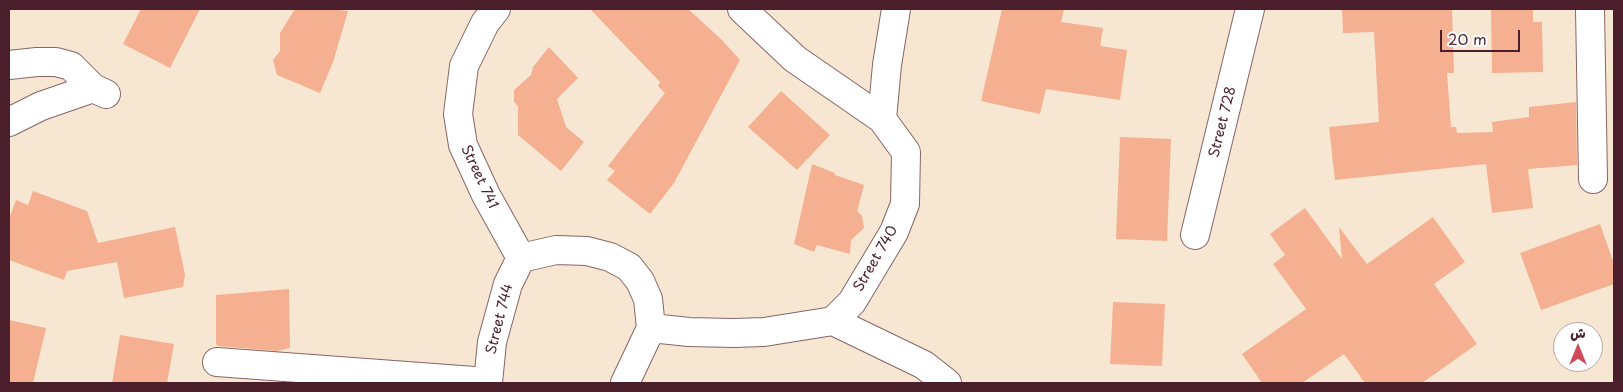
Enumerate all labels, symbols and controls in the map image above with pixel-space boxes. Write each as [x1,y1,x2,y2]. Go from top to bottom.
scale bar [1443,20,1523,52]
text: 20 m [1448,27,1487,50]
street label: Street 728 [1206,85,1240,159]
street label: Street 741 [457,143,501,211]
street label: Street 740 [850,223,902,295]
street label: Street 744 [483,282,517,356]
north arrow [1553,322,1603,372]
text: ش [1570,322,1586,343]

